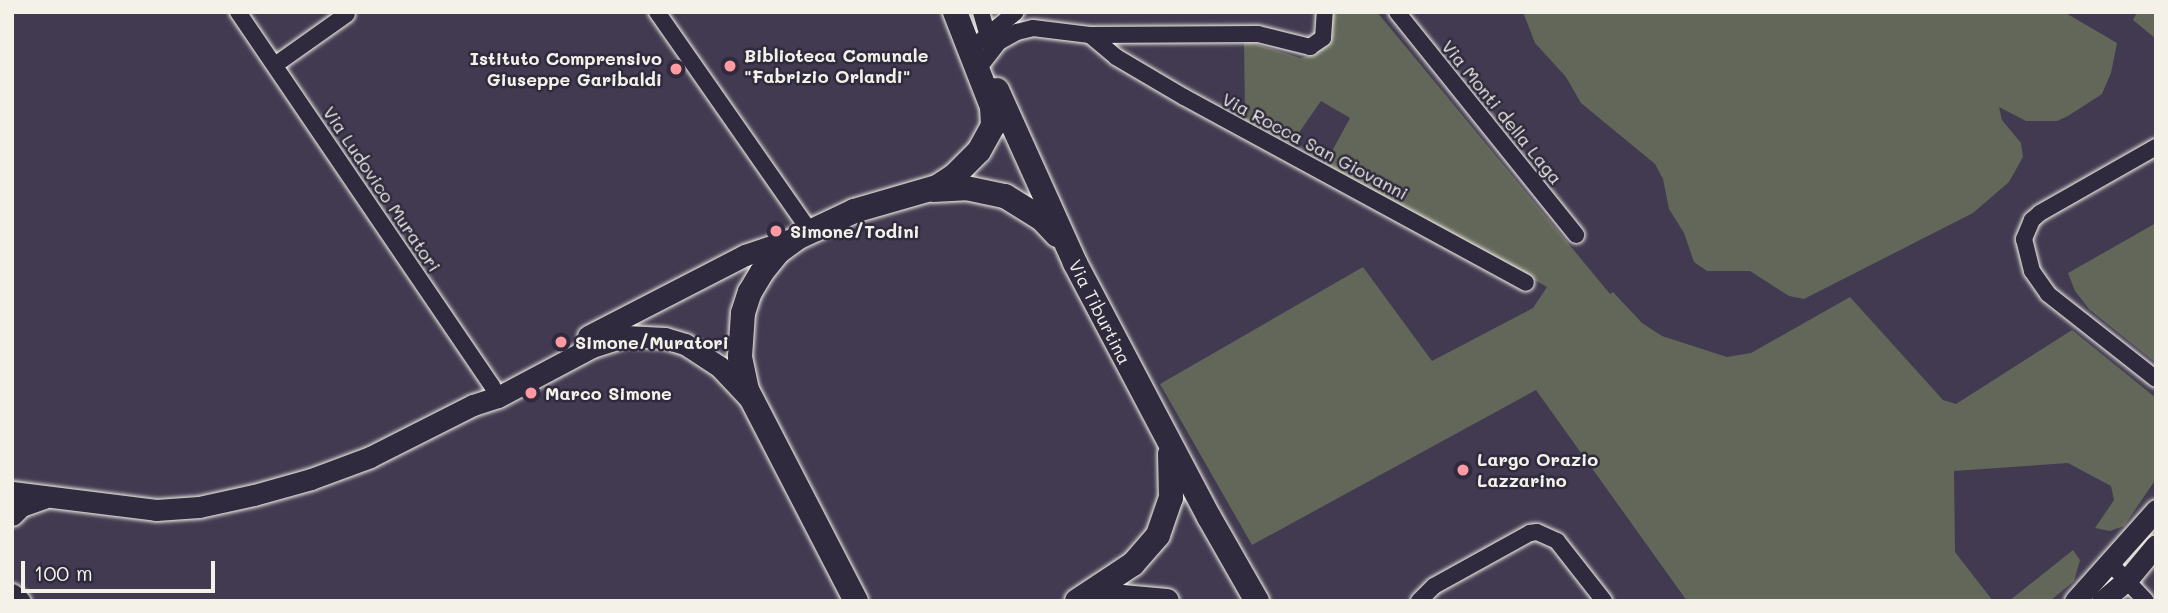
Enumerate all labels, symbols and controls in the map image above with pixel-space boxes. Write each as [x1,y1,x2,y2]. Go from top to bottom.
street label: Via Monti della Laga [1437,36,1567,188]
place label: Biblioteca Comunale "Fabrizio Orlandi" [744,45,928,88]
place label: Istituto Comprensivo Giuseppe Garibaldi [470,48,662,90]
marker: Biblioteca Comunale "Fabrizio Orlandi" [722,58,738,74]
marker: Istituto Comprensivo Giuseppe Garibaldi [668,61,684,77]
street label: Via Rocca San Giovanni [1218,88,1412,204]
street label: Via Ludovico Muratori [319,102,445,276]
place label: Simone/Todini [790,220,920,242]
marker: Simone/Todini [768,223,784,239]
street label: Via Tiburtina [1064,256,1136,368]
place label: Simone/Muratori [575,331,729,353]
marker: Simone/Muratori [553,334,569,350]
place label: Marco Simone [545,382,672,404]
marker: Marco Simone [523,385,539,401]
place label: Largo Orazio Lazzarino [1477,449,1598,491]
marker: Largo Orazio Lazzarino [1455,462,1471,478]
scale bar [24,546,219,590]
text: 100 m [34,559,93,586]

